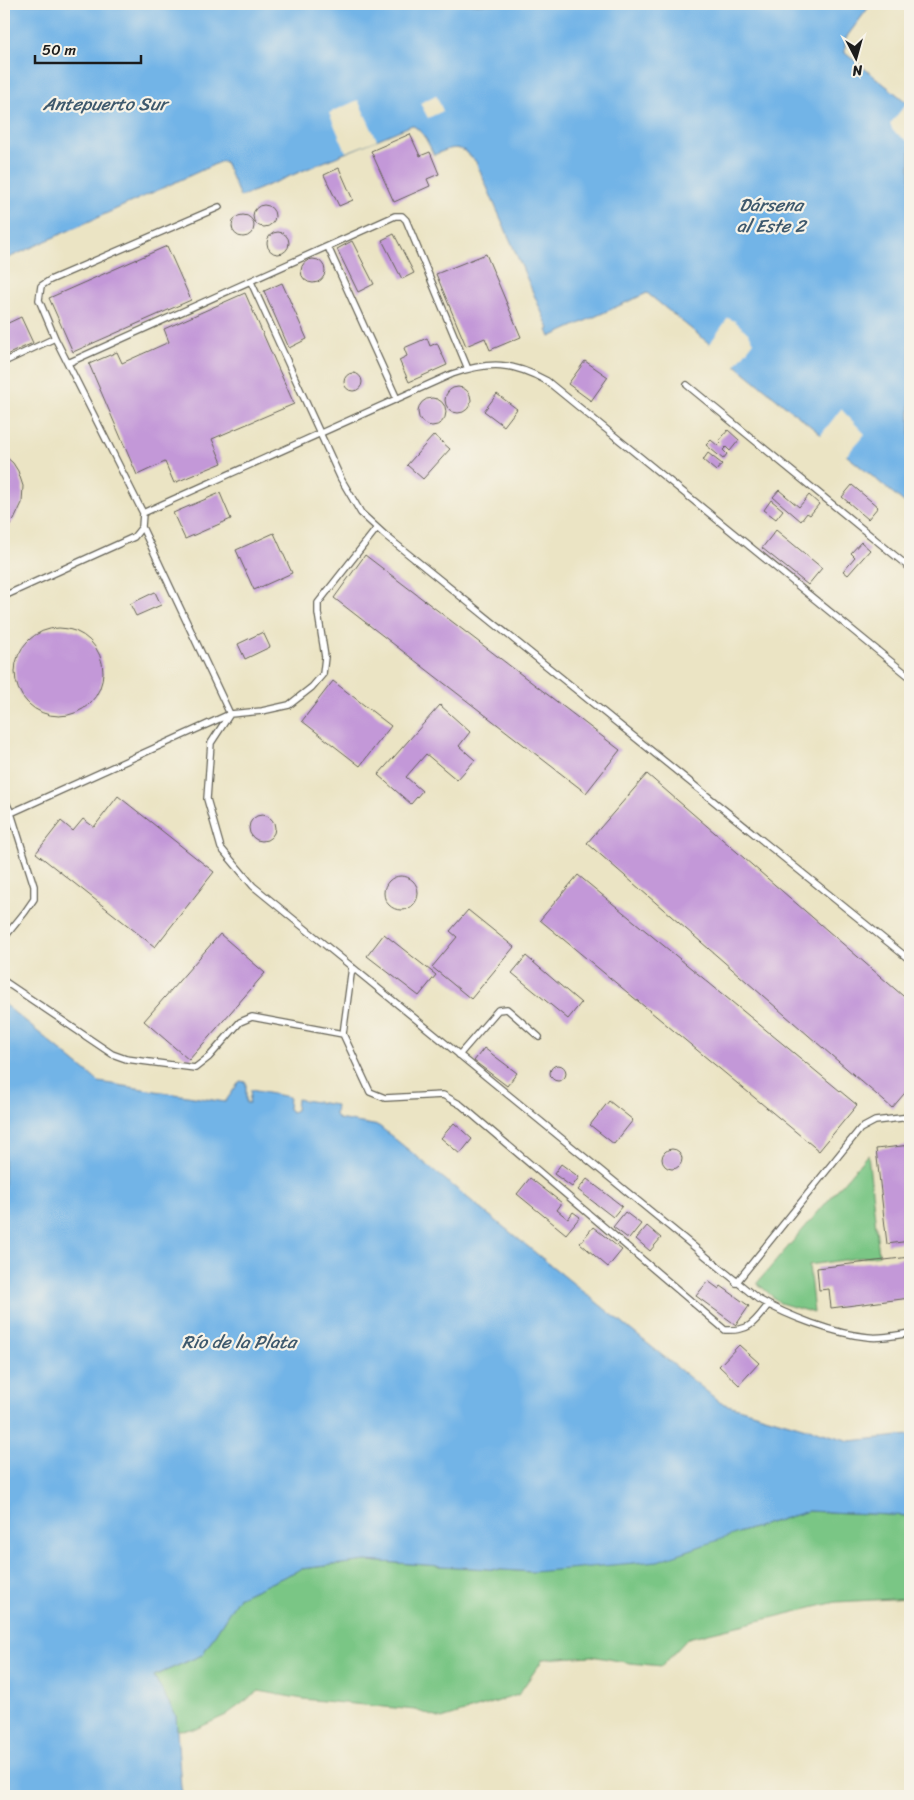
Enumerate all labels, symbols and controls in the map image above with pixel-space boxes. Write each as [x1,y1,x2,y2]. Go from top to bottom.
scale bar [35,32,141,64]
north arrow [832,32,882,82]
text: 50 m [42,37,77,63]
text: N [851,57,864,83]
water label: Antepuerto Sur [42,88,171,120]
water label: Dársena al Este 2 [737,189,808,242]
water label: Río de la Plata [182,1326,298,1358]

